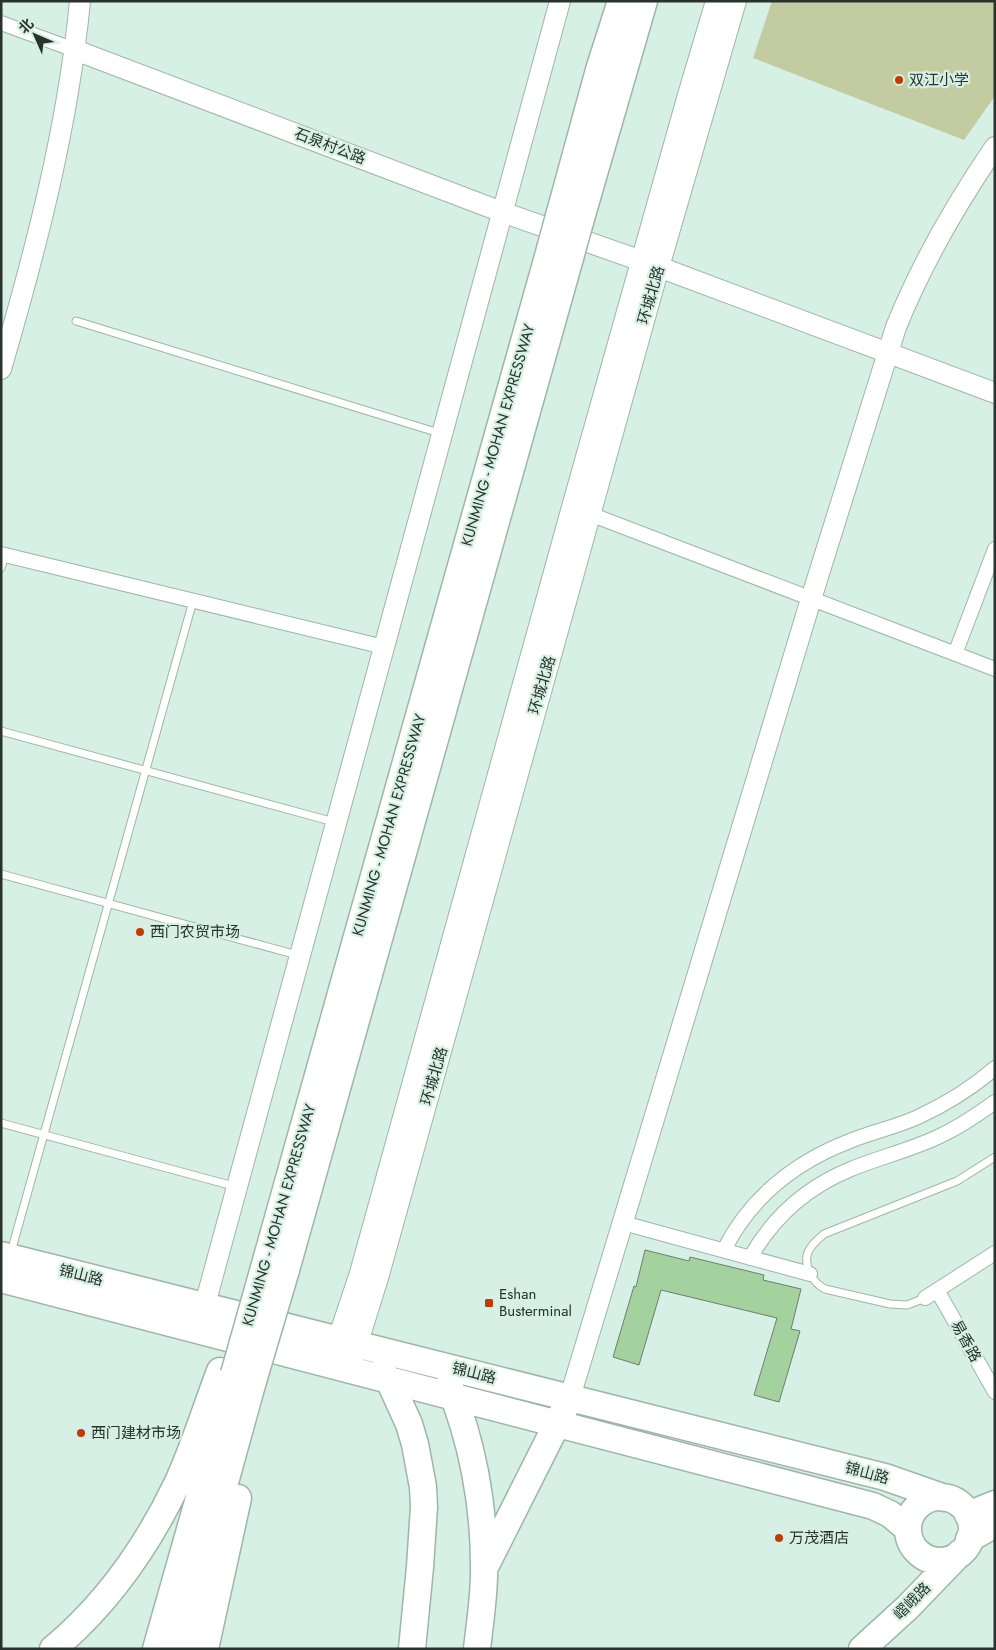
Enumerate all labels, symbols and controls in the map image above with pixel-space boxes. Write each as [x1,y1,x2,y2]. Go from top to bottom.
north arrow [10,10,60,60]
text: 北 [14,14,38,38]
place label: 双江小学 [909,69,969,91]
marker: 双江小学 [893,74,905,86]
street label: 石泉村公路 [291,122,369,170]
street label: 环城北路 [632,263,670,327]
street label: KUNMING - MOHAN EXPRESSWAY [456,321,540,549]
street label: 环城北路 [523,653,561,717]
street label: KUNMING - MOHAN EXPRESSWAY [347,711,431,939]
place label: 西门农贸市场 [150,921,240,943]
marker: 西门农贸市场 [134,926,146,938]
street label: 环城北路 [415,1044,453,1108]
street label: KUNMING - MOHAN EXPRESSWAY [237,1101,321,1329]
street label: 锦山路 [56,1259,106,1291]
place label: Eshan Busterminal [499,1283,572,1322]
marker: Eshan Busterminal [483,1297,495,1309]
street label: 易香路 [945,1316,987,1366]
street label: 锦山路 [449,1357,499,1389]
place label: 西门建材市场 [91,1422,181,1444]
marker: 西门建材市场 [75,1427,87,1439]
street label: 锦山路 [842,1457,892,1489]
place label: 万茂酒店 [789,1527,849,1549]
marker: 万茂酒店 [773,1532,785,1544]
street label: 嶍峨路 [888,1577,936,1625]

